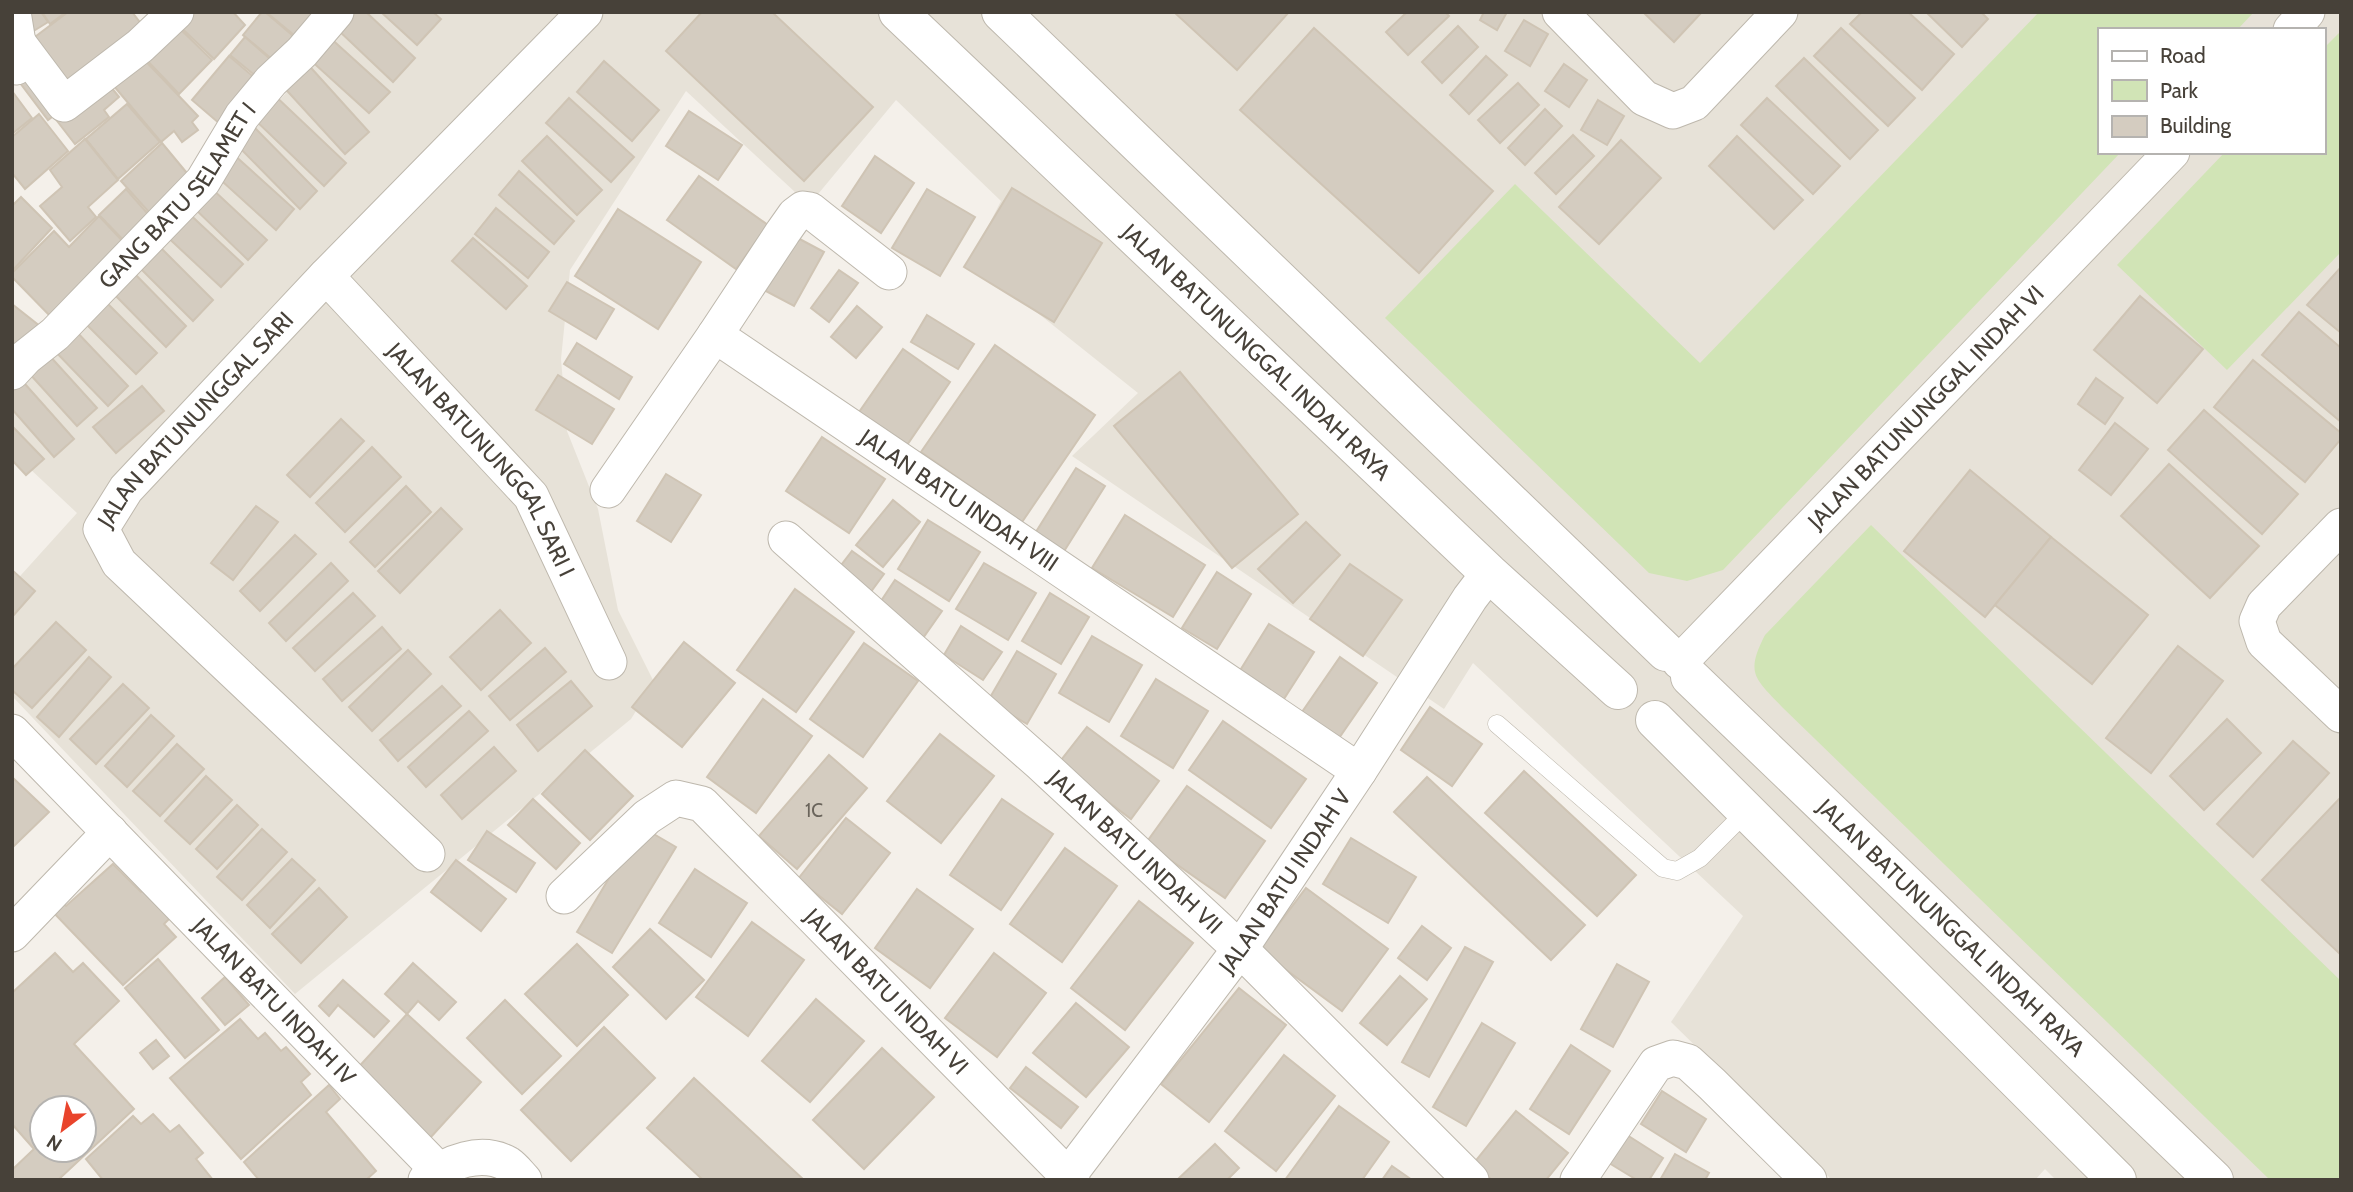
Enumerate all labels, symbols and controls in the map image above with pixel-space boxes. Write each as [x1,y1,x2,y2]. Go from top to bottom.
legend [2098,28,2325,154]
text: Road [2160,43,2206,68]
text: Park [2160,78,2198,103]
street label: GANG BATU SELAMET I [93,97,262,294]
text: Building [2160,113,2232,138]
street label: JALAN BATUNUNGGAL INDAH RAYA [1115,217,1397,486]
street label: JALAN BATUNUNGGAL INDAH VI [1801,280,2050,536]
street label: JALAN BATUNUNGGAL SARI [91,306,299,534]
street label: JALAN BATUNUNGGAL SARI I [381,336,581,581]
street label: JALAN BATU INDAH VIII [854,423,1064,577]
street label: JALAN BATU INDAH VII [1042,763,1228,940]
street label: JALAN BATU INDAH V [1212,784,1357,980]
street label: JALAN BATUNUNGGAL INDAH RAYA [1811,792,2091,1062]
house number: 1C [805,799,823,822]
street label: JALAN BATU INDAH VI [798,902,974,1080]
street label: JALAN BATU INDAH IV [186,912,362,1091]
north arrow [28,1094,98,1164]
text: N [42,1130,66,1156]

